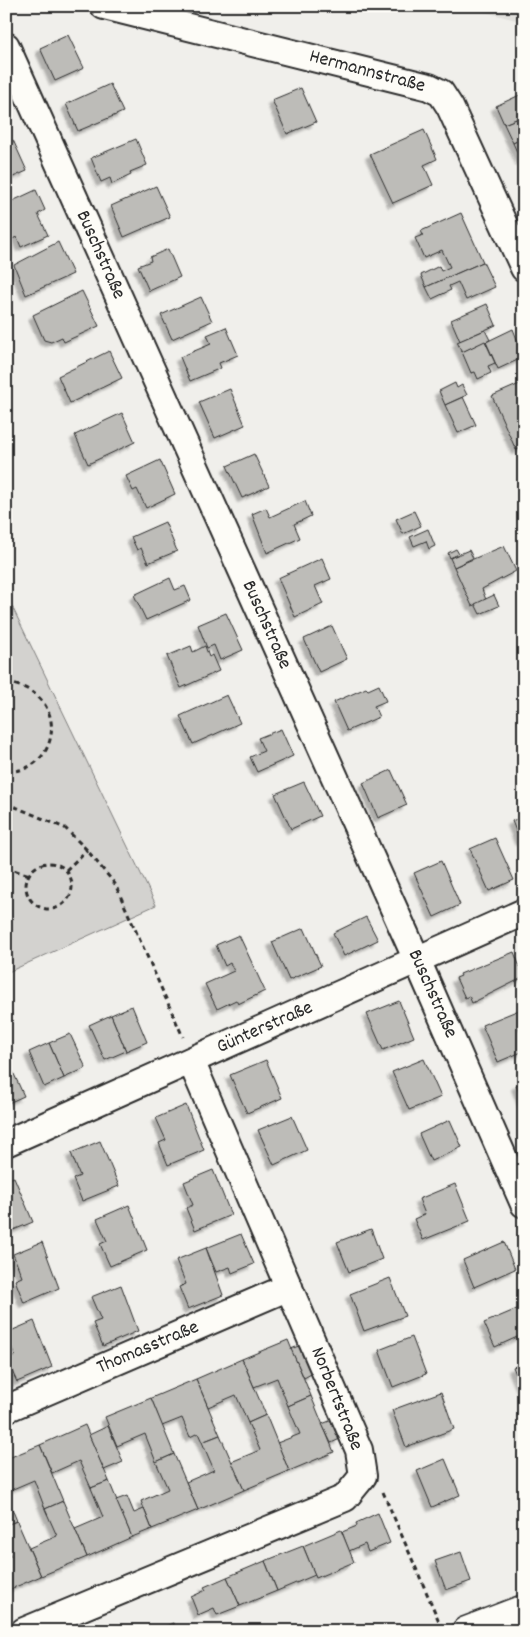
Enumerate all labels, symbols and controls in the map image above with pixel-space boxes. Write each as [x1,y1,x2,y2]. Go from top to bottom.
street label: Hermannstraße [306,43,428,101]
street label: Buschstraße [68,206,132,304]
street label: Buschstraße [234,576,298,674]
street label: Buschstraße [400,945,464,1043]
street label: Günterstraße [213,994,318,1062]
street label: Thomasstraße [93,1314,204,1382]
street label: Norbertstraße [303,1343,370,1455]

